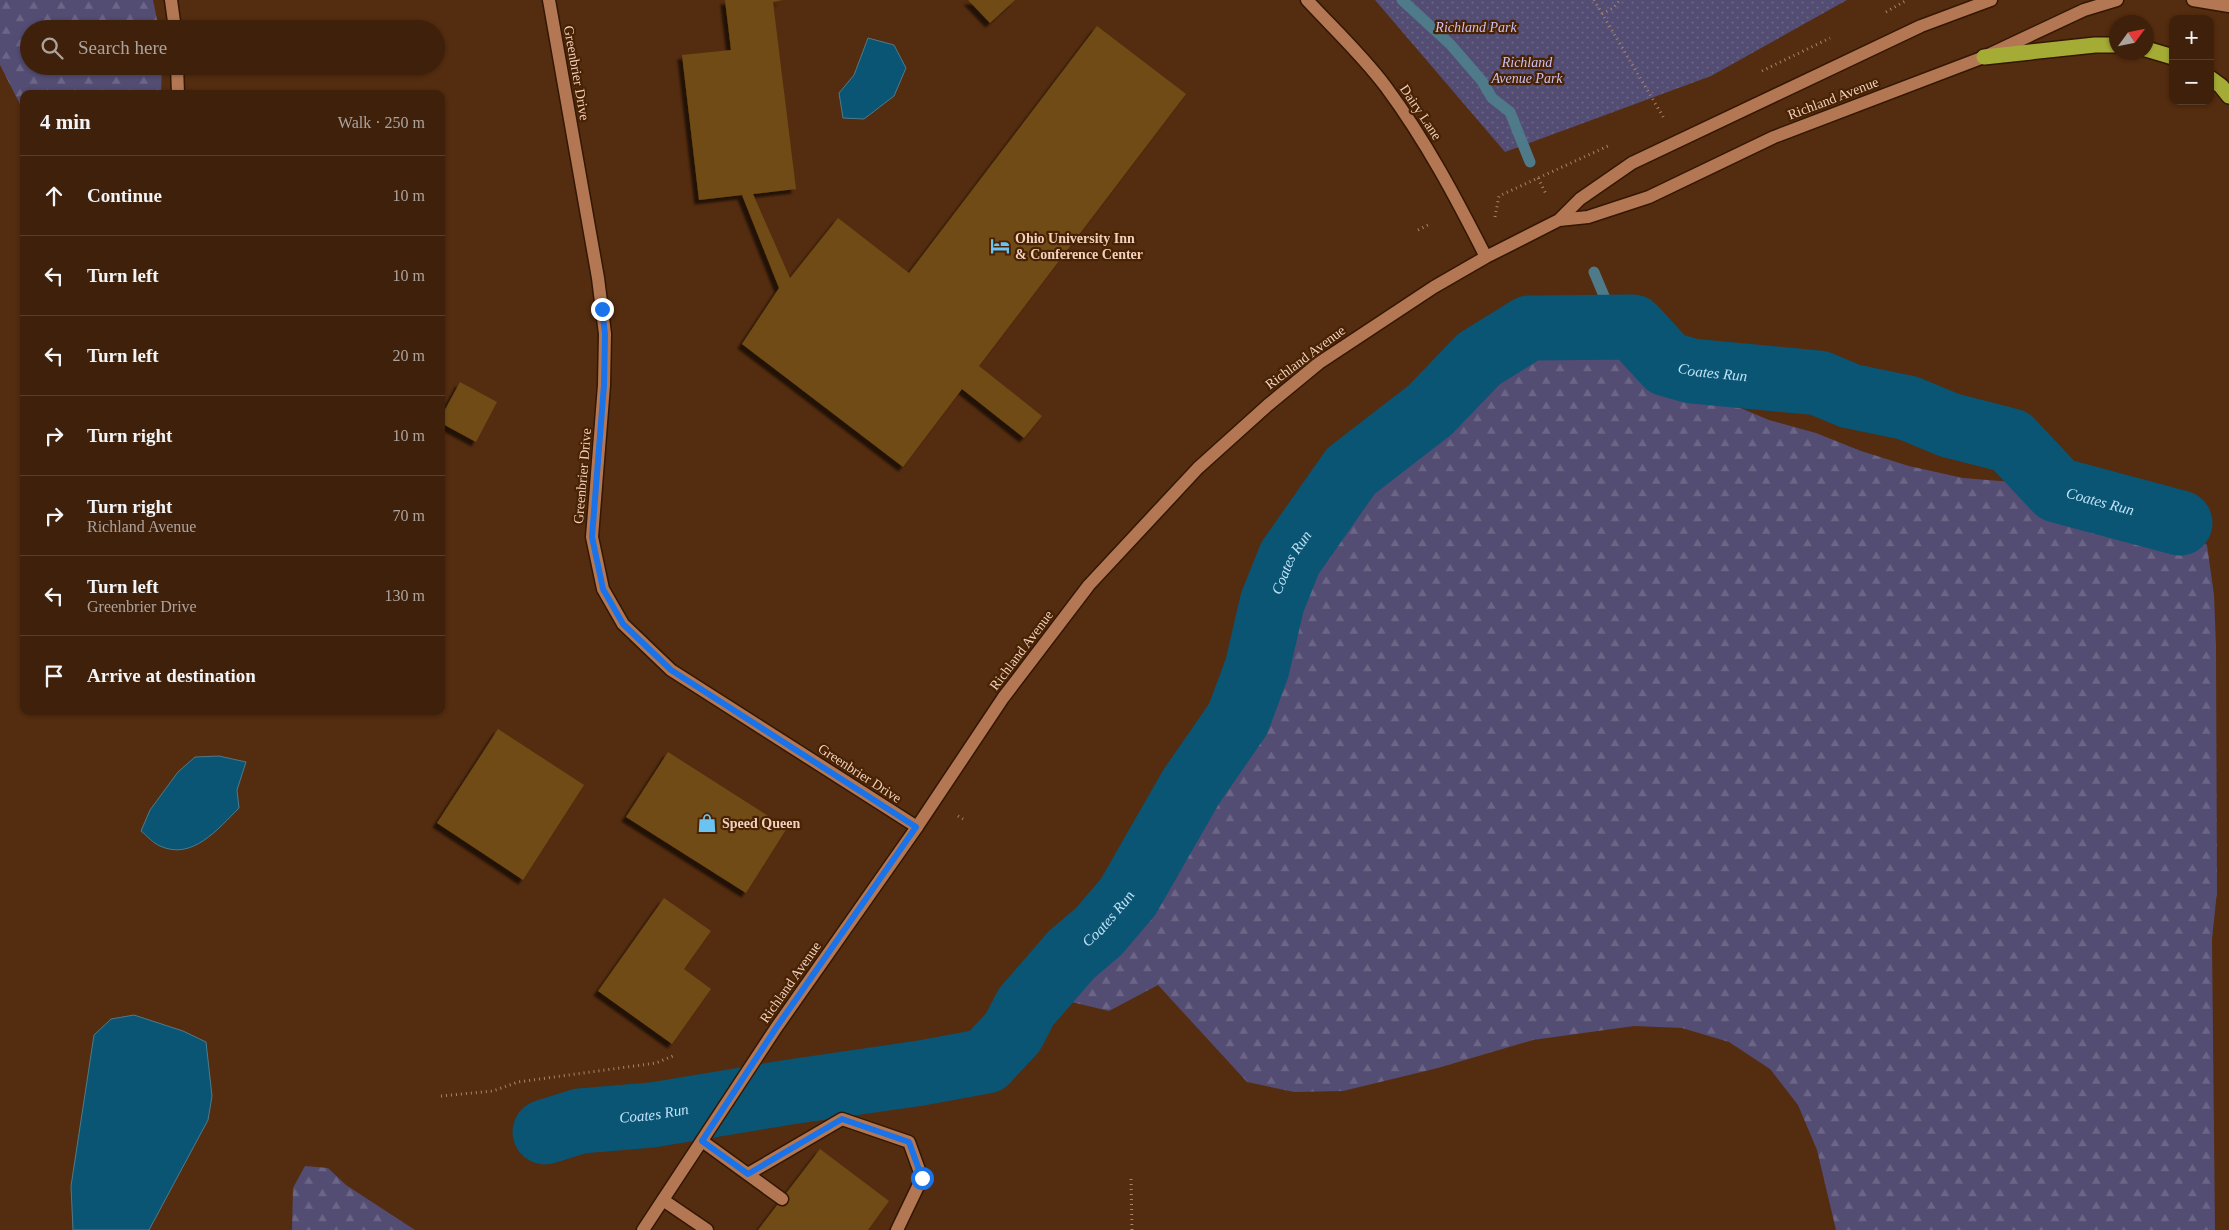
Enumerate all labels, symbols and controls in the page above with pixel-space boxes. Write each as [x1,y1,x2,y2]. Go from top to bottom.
north arrow [2109,15,2154,60]
map controls [2169,15,2214,105]
button: + [2169,15,2214,60]
search box [20,20,445,75]
park label: Richland Park [1434,20,1517,35]
street label: Greenbrier Drive [561,25,592,122]
icon: search [38,34,66,62]
text: Search here [78,37,167,58]
park label: Richland Avenue Park [1490,55,1563,86]
button: − [2169,60,2214,105]
street label: Richland Avenue [1786,74,1881,123]
street label: Dairy Lane [1397,82,1445,143]
text: 4 min [40,110,91,134]
text: Walk · 250 m [338,114,425,131]
icon: ahead [40,182,68,210]
text: Continue [87,185,162,206]
text: 10 m [393,187,425,204]
place label: Ohio University Inn & Conference Center [1015,231,1143,262]
hotel icon: Ohio University Inn & Conference Center [989,235,1011,257]
icon: left [40,262,68,290]
text: Turn left [87,265,159,286]
text: 10 m [393,267,425,284]
route end [591,298,614,321]
street label: Richland Avenue [1263,323,1348,392]
icon: left [40,342,68,370]
text: Turn left [87,345,159,366]
text: 20 m [393,347,425,364]
water label: Coates Run [1676,359,1748,384]
icon: right [40,422,68,450]
text: Turn right [87,425,172,446]
text: 10 m [393,427,425,444]
street label: Greenbrier Drive [571,428,594,525]
water label: Coates Run [2064,485,2136,518]
text: Turn right [87,496,172,517]
icon: right [40,502,68,530]
text: 70 m [393,507,425,524]
text: Richland Avenue [87,518,196,535]
water label: Coates Run [1268,528,1315,597]
text: Turn left [87,576,159,597]
icon: left [40,582,68,610]
text: 130 m [385,587,425,604]
text: Greenbrier Drive [87,598,197,615]
street label: Richland Avenue [987,608,1056,693]
icon: arrive [40,662,68,690]
text: Arrive at destination [87,665,256,686]
street label: Greenbrier Drive [815,741,904,806]
shop icon: Speed Queen [696,812,718,834]
place label: Speed Queen [722,816,800,831]
water label: Coates Run [1079,888,1138,950]
street label: Richland Avenue [757,939,824,1026]
water label: Coates Run [619,1101,690,1126]
route start [911,1167,934,1190]

